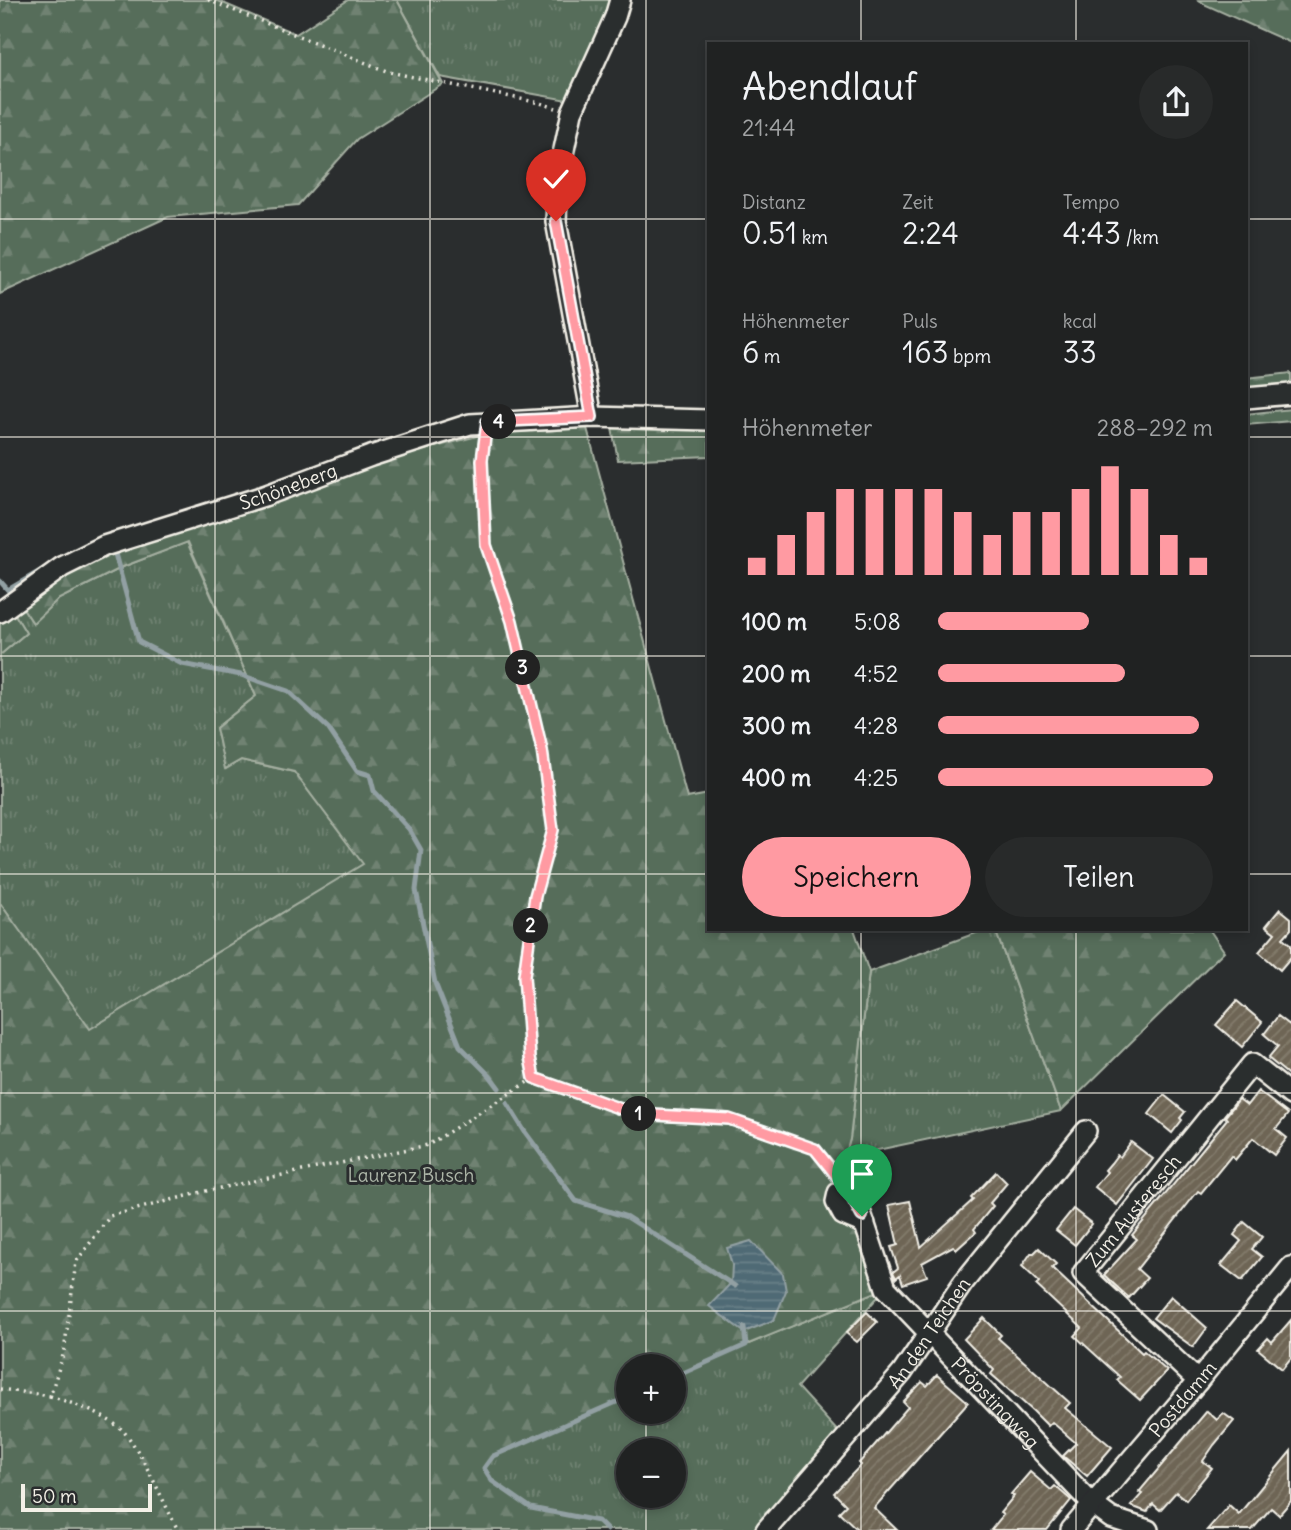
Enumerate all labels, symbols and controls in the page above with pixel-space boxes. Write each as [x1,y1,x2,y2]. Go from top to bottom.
text: Abendlauf [742,63,917,110]
button: share [1139,65,1213,139]
text: 21:44 [742,113,796,142]
pin [526,149,586,221]
icon: check [537,160,575,198]
text: Distanz [742,190,806,214]
text: Zeit [902,190,933,214]
text: Tempo [1063,190,1120,214]
text: 0.51 [742,214,797,252]
text: 2:24 [902,214,959,252]
text: 4:43 [1063,214,1121,252]
text: km [797,225,828,249]
text: /km [1121,225,1159,249]
text: Höhenmeter [742,309,850,333]
text: Puls [902,309,938,333]
text: kcal [1063,309,1097,333]
text: 6 [742,333,759,371]
text: 163 [902,333,949,371]
text: 33 [1063,333,1097,371]
text: m [759,344,781,368]
text: bpm [949,344,991,368]
pin: 4 [482,404,516,440]
text: 4 [493,409,504,433]
text: Höhenmeter [742,413,872,442]
text: 288–292 m [1097,413,1213,442]
street label: Schöneberg [236,458,340,515]
text: 100 m [742,607,807,636]
text: 5:08 [854,607,901,636]
pin: 3 [505,650,540,686]
text: 3 [517,655,528,679]
text: 200 m [742,659,811,688]
text: 4:52 [854,659,898,688]
text: 300 m [742,711,811,740]
text: 4:28 [854,711,898,740]
text: 400 m [742,763,811,792]
text: 4:25 [854,763,898,792]
button: Speichern [742,837,971,917]
button: Teilen [985,837,1213,917]
pin: 2 [514,908,548,944]
text: 2 [525,913,536,937]
pin: 1 [622,1096,656,1132]
text: 1 [635,1101,642,1125]
pin [832,1144,892,1216]
street label: Zum Austeresch [1081,1149,1186,1272]
icon: arrive [843,1155,881,1193]
park label: Laurenz Busch [348,1163,474,1187]
street label: An den Teichen [882,1273,975,1393]
street label: Pröpstingweg [946,1352,1044,1453]
map controls [616,1354,686,1508]
button: + [616,1354,686,1424]
street label: Postdamm [1144,1356,1221,1442]
button: − [616,1438,686,1508]
scale bar [21,1481,152,1513]
text: 50 m [32,1484,77,1508]

